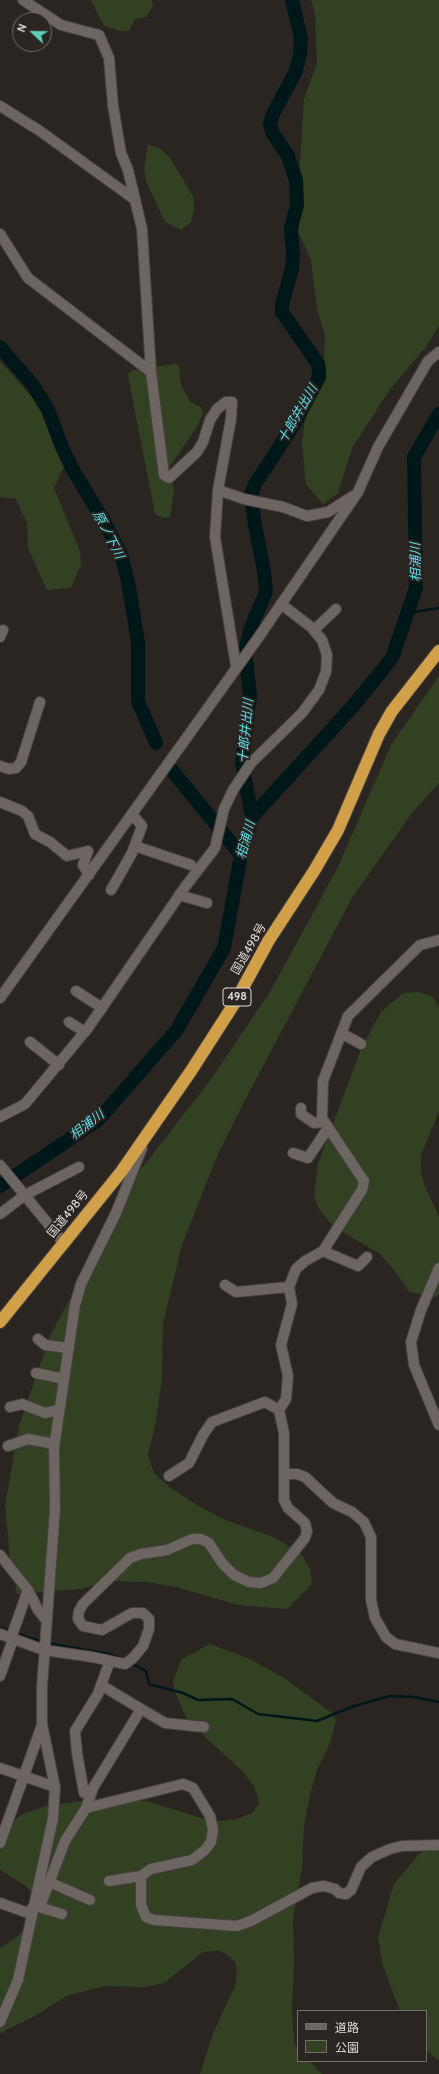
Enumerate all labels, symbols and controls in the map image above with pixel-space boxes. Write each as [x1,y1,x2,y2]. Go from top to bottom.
north arrow [12,12,52,52]
text: N [14,22,30,34]
water label: 十郎井出川 [275,382,321,446]
water label: 原ノ下川 [89,508,127,562]
water label: 相浦川 [408,542,424,582]
water label: 十郎井出川 [235,698,257,764]
water label: 相浦川 [233,819,259,861]
street label: 国道498号 [229,921,269,977]
road number: 498 [223,988,251,1006]
water label: 相浦川 [67,1107,107,1143]
street label: 国道498号 [44,1187,92,1241]
legend [297,2010,427,2062]
text: 道路 [335,2020,359,2035]
text: 公園 [335,2040,359,2055]

